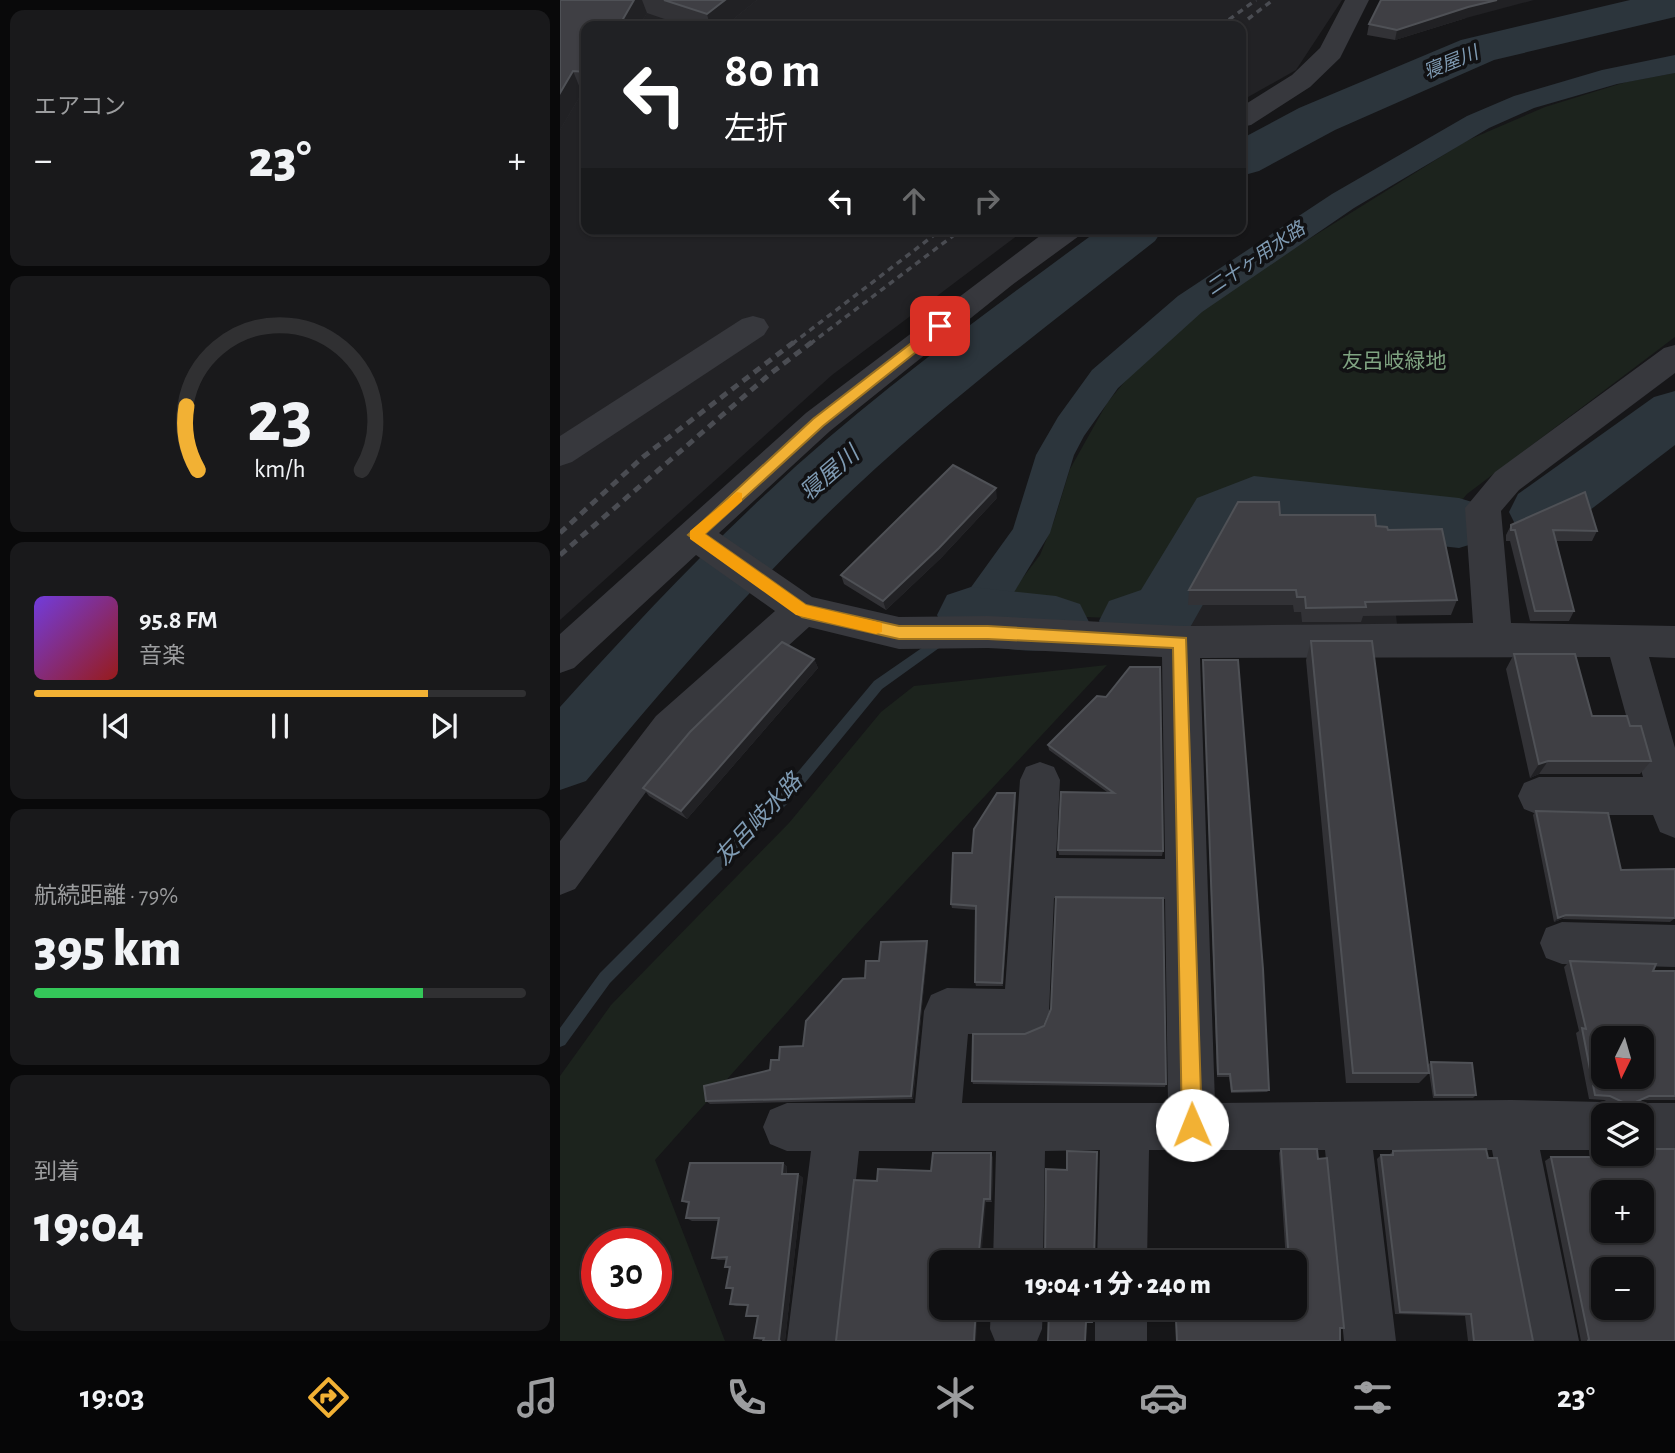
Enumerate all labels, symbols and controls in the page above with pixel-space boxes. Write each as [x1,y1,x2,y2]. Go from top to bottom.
water label: 寝屋川 [1421,42,1483,82]
text: 80 m [724,47,821,96]
icon: left [609,49,700,140]
text: エアコン [34,96,126,119]
text: 左折 [724,113,788,145]
text: 23° [249,134,311,186]
text: − [34,142,52,180]
text: + [508,142,526,180]
icon: left [822,182,860,220]
icon: ahead [895,182,933,220]
icon: right [968,182,1006,220]
water label: 二十ヶ用水路 [1203,217,1310,299]
pin [910,296,970,356]
icon: arrive [921,307,959,345]
park label: 友呂岐緑地 [1342,350,1447,372]
text: 23 [247,383,313,456]
water label: 寝屋川 [795,439,866,505]
text: km/h [254,457,306,482]
text: 95.8 FM [139,607,218,633]
text: 音楽 [139,645,185,668]
icon: previous [97,707,135,745]
icon: pause [261,707,299,745]
icon: next [425,707,463,745]
water label: 友呂岐水路 [710,767,808,870]
text: 航続距離 · 79% [34,885,178,908]
text: 395 km [34,923,181,975]
north arrow [1591,1026,1654,1088]
map controls [1591,1026,1654,1320]
position arrow [1155,1088,1229,1162]
button: layers [1591,1103,1654,1166]
text: 到着 [34,1161,80,1184]
button: + [1591,1180,1654,1243]
text: 19:04 [34,1199,144,1251]
speed limit sign: 30 [581,1228,672,1319]
button: − [1591,1257,1654,1320]
text: 19:04 · 1 分 · 240 m [1025,1272,1211,1298]
icon: directions [304,1373,353,1422]
icon: music [513,1373,562,1422]
icon: phone [722,1373,771,1422]
icon: climate [931,1373,980,1422]
icon: car [1139,1373,1188,1422]
icon: filters [1348,1373,1397,1422]
text: 19:03 [80,1381,145,1413]
text: 23° [1557,1381,1595,1413]

